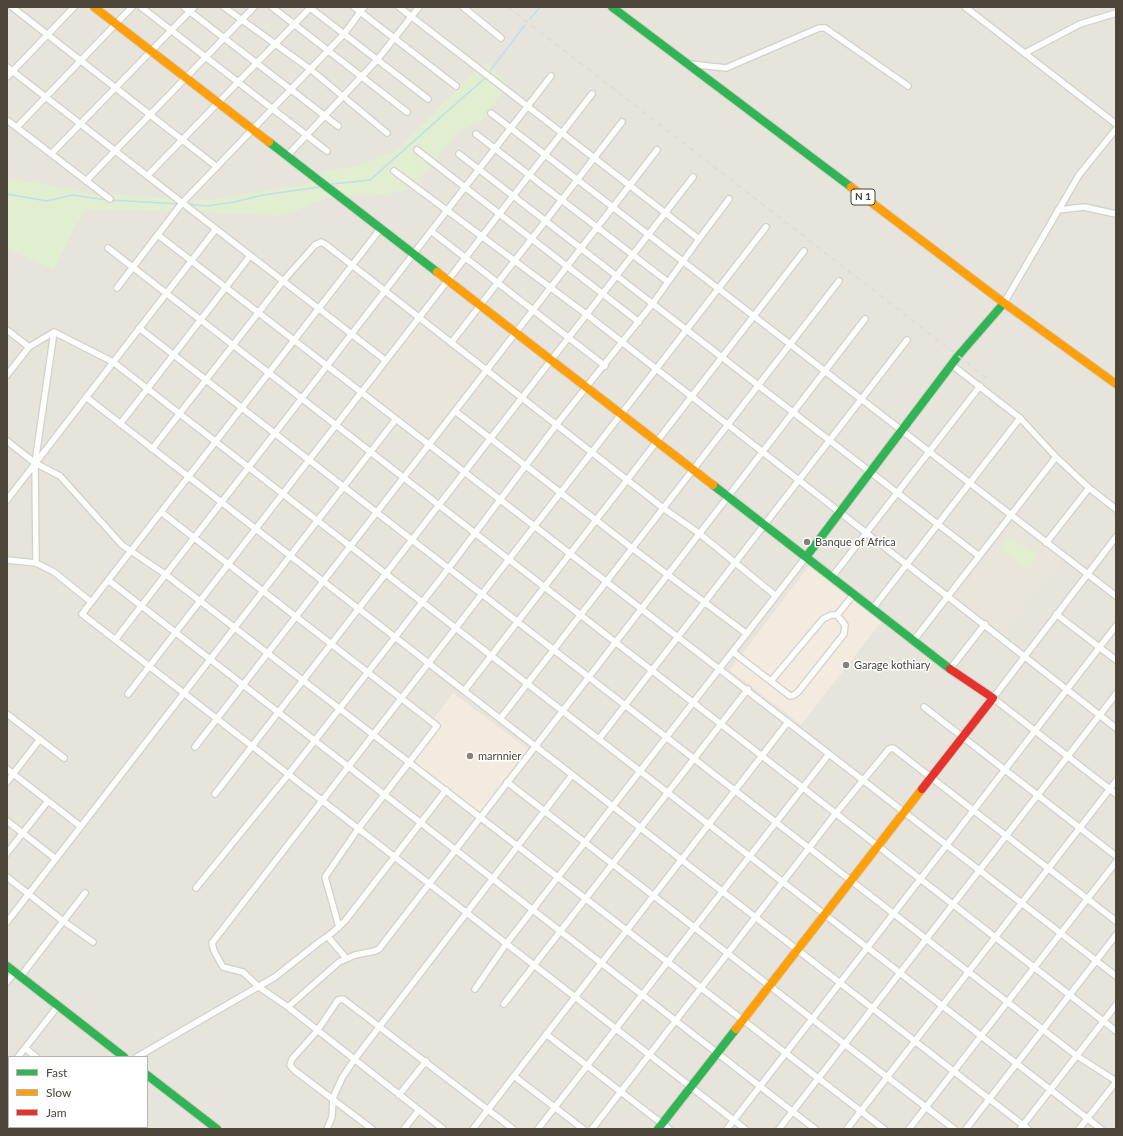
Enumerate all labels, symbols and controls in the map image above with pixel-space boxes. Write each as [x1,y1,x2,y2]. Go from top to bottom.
road number: N 1 [851,189,875,205]
place label: Banque of Africa [815,535,896,549]
marker: Banque of Africa [802,537,812,547]
place label: Garage kothiary [854,658,930,672]
marker: Garage kothiary [841,660,851,670]
place label: marnnier [478,749,521,763]
marker: marnnier [465,751,475,761]
legend [8,1056,148,1128]
text: Fast [46,1065,67,1080]
text: Slow [46,1085,71,1100]
text: Jam [46,1105,67,1120]

